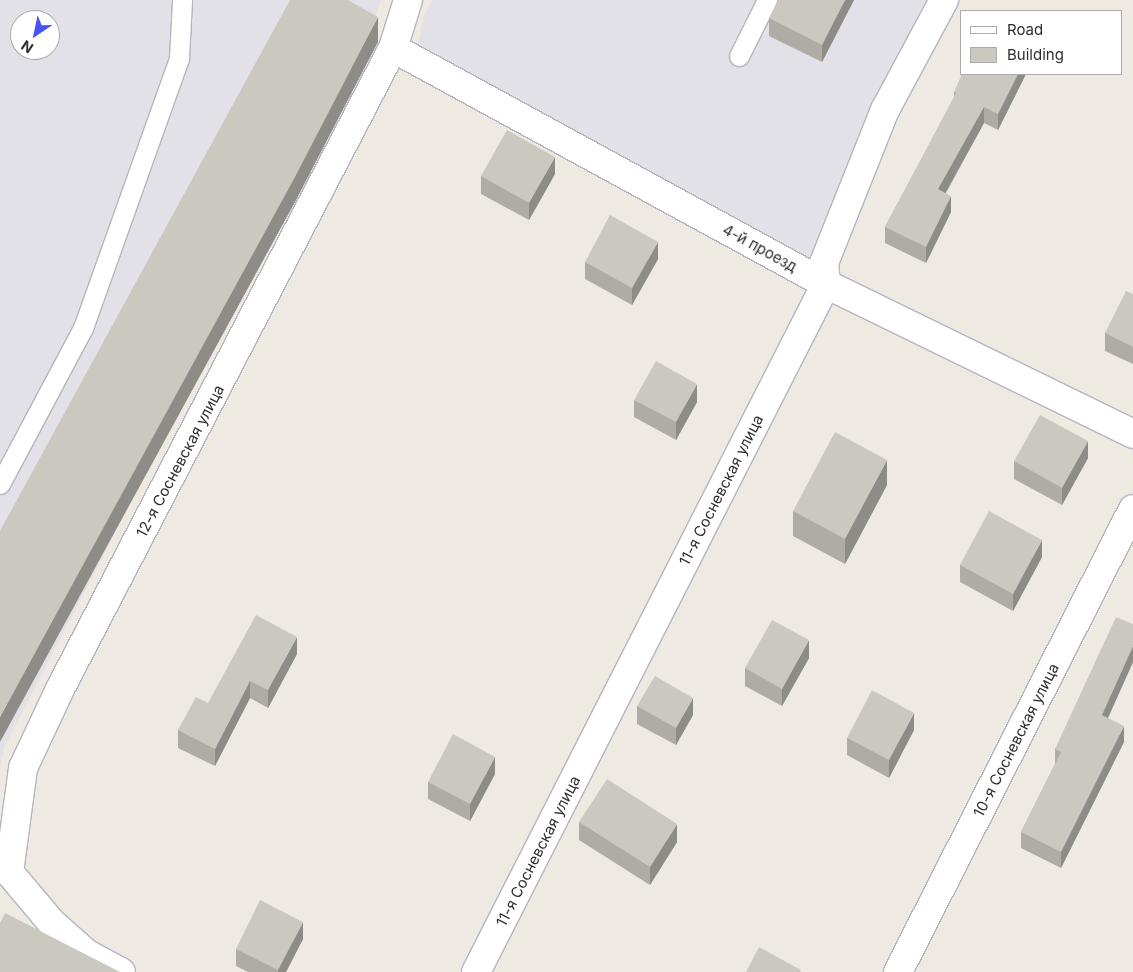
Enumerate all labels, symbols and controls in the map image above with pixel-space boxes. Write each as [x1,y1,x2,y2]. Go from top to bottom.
north arrow [10,10,60,60]
legend [960,10,1123,75]
text: Road [1007,20,1043,39]
text: N [18,37,36,57]
text: Building [1007,45,1064,64]
street label: 4-й проезд [720,220,800,276]
street label: 12-я Сосневская улица [132,382,228,540]
street label: 11-я Сосневская улица [675,412,767,568]
street label: 10-я Сосневская улица [969,660,1063,820]
street label: 11-я Сосневская улица [492,773,584,929]

